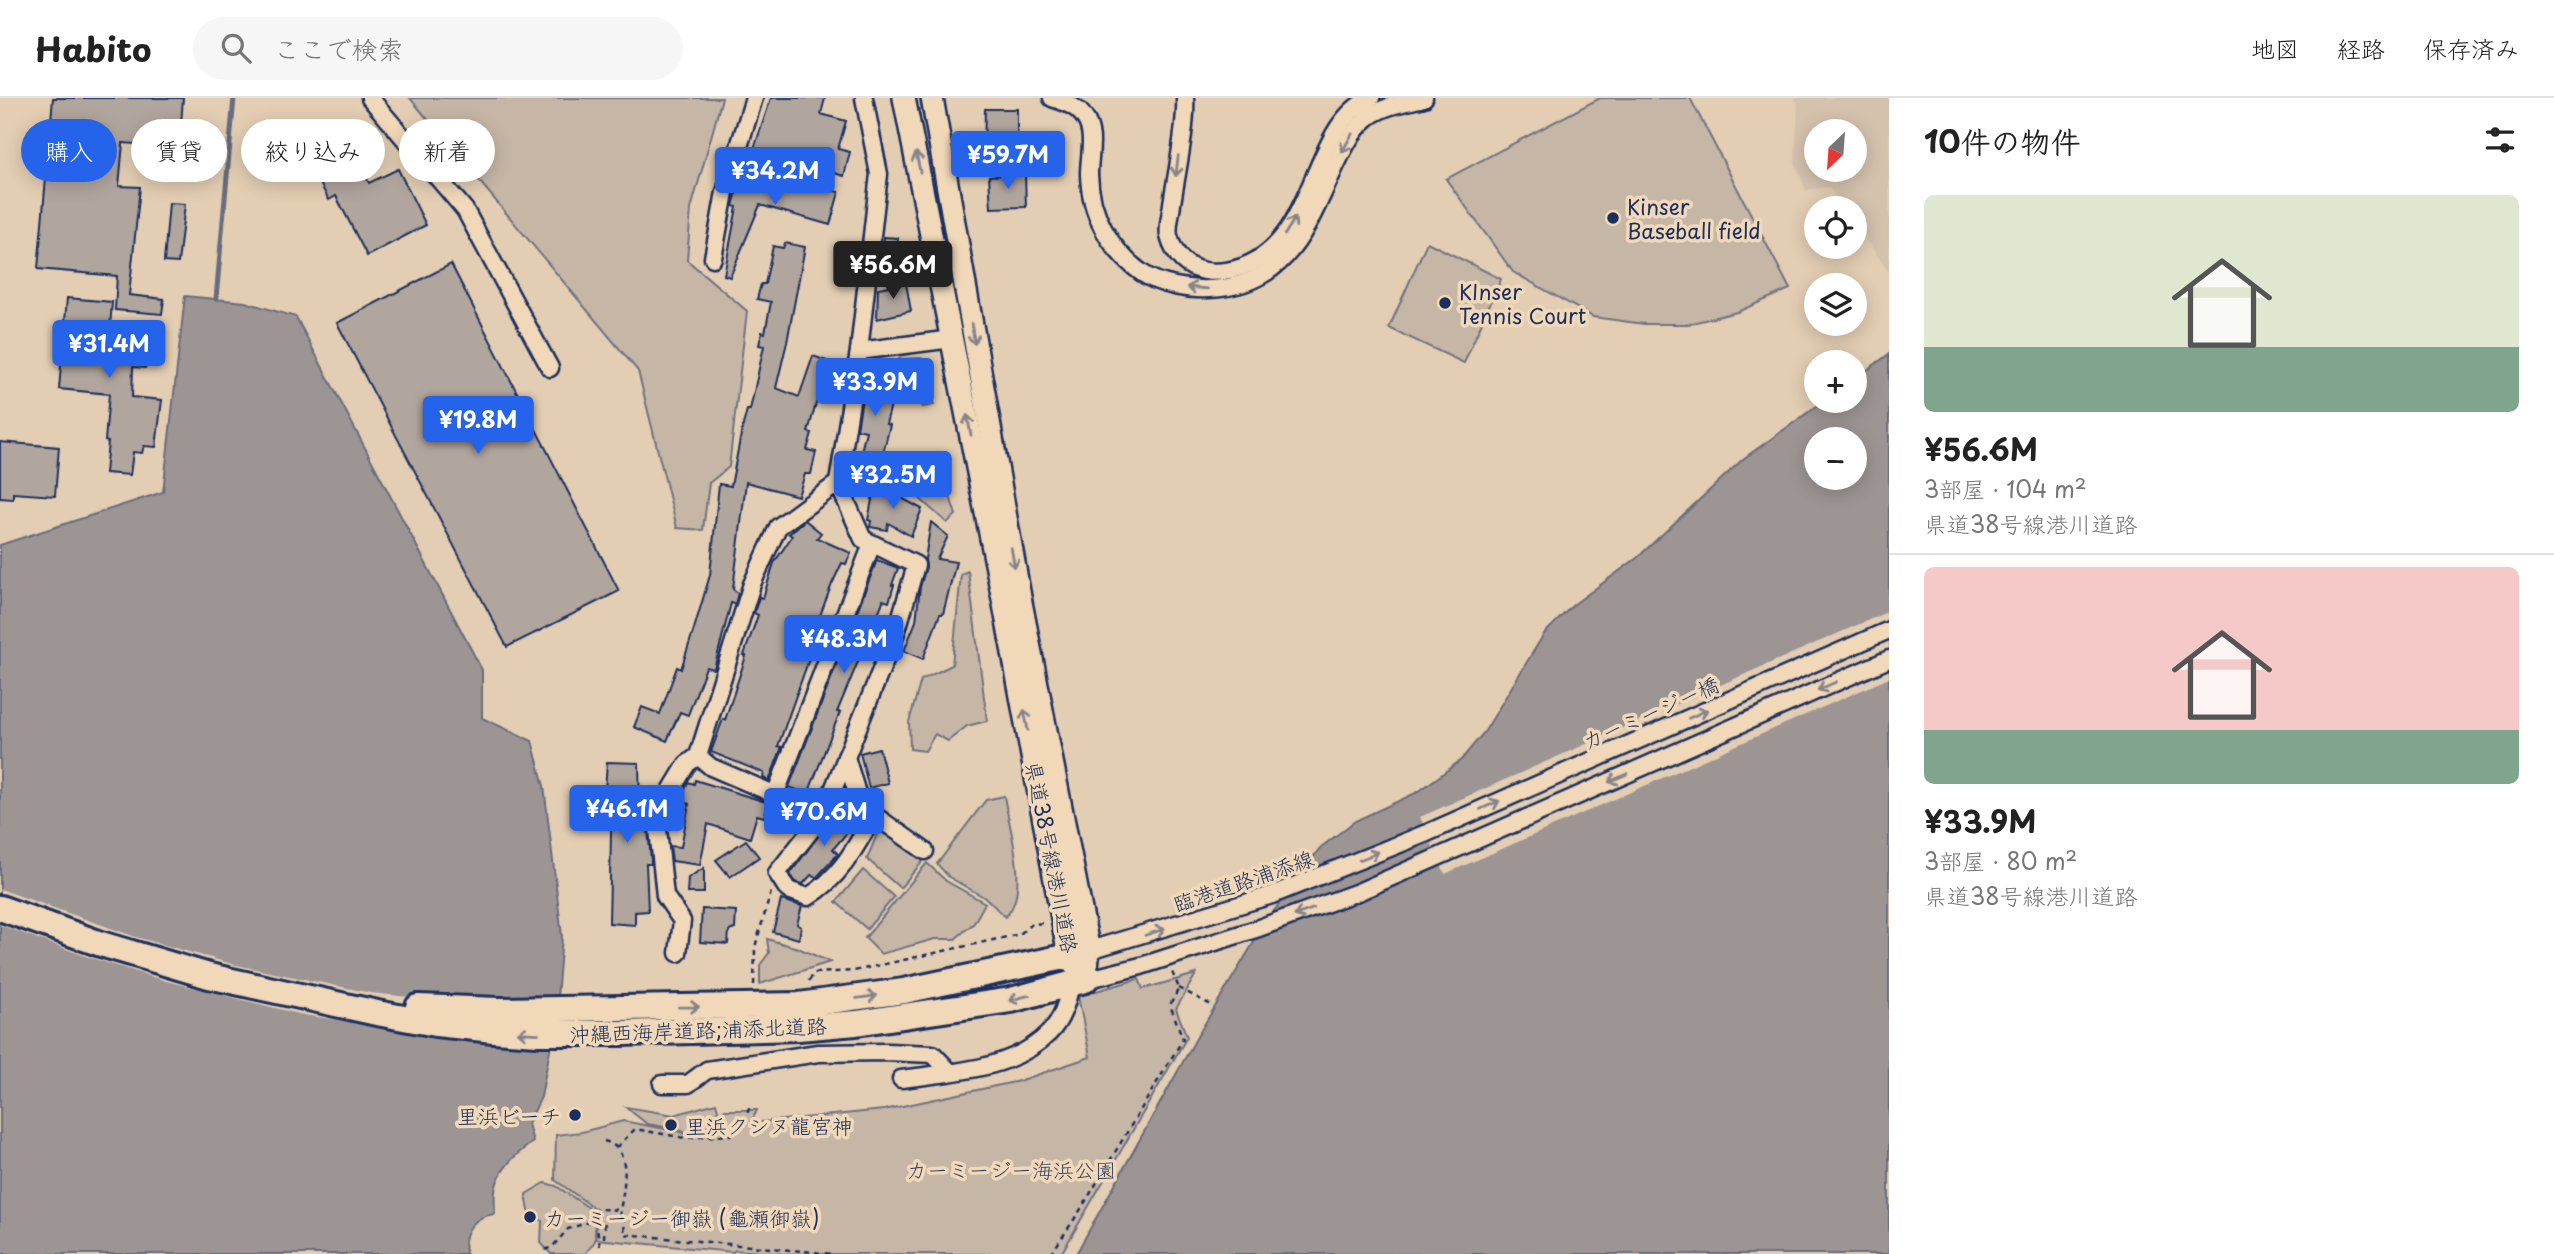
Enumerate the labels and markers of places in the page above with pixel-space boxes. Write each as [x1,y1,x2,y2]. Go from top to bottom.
pin: ¥59.7M [951,132,1065,191]
pin: ¥34.2M [718,148,832,207]
place label: Kinser Baseball field [1627,190,1761,246]
marker: Kinser Baseball field [1605,210,1621,226]
pin: ¥56.6M [836,242,950,301]
place label: KInser Tennis Court [1459,275,1586,331]
marker: KInser Tennis Court [1437,295,1453,311]
pin: ¥31.4M [52,320,166,380]
pin: ¥33.9M [818,358,932,418]
pin: ¥19.8M [421,396,535,456]
pin: ¥32.5M [836,452,950,511]
pin: ¥48.3M [787,616,901,675]
pin: ¥46.1M [570,786,684,845]
pin: ¥70.6M [767,788,881,848]
place label: 里浜ビーチ [457,1099,561,1131]
marker: 里浜ビーチ [567,1107,583,1123]
place label: 里浜クシヌ龍宮神 [685,1109,853,1141]
marker: 里浜クシヌ龍宮神 [663,1117,679,1133]
place label: カーミージー御嶽 (龜瀬御嶽) [544,1201,819,1233]
marker: カーミージー御嶽 (龜瀬御嶽) [522,1209,538,1225]

